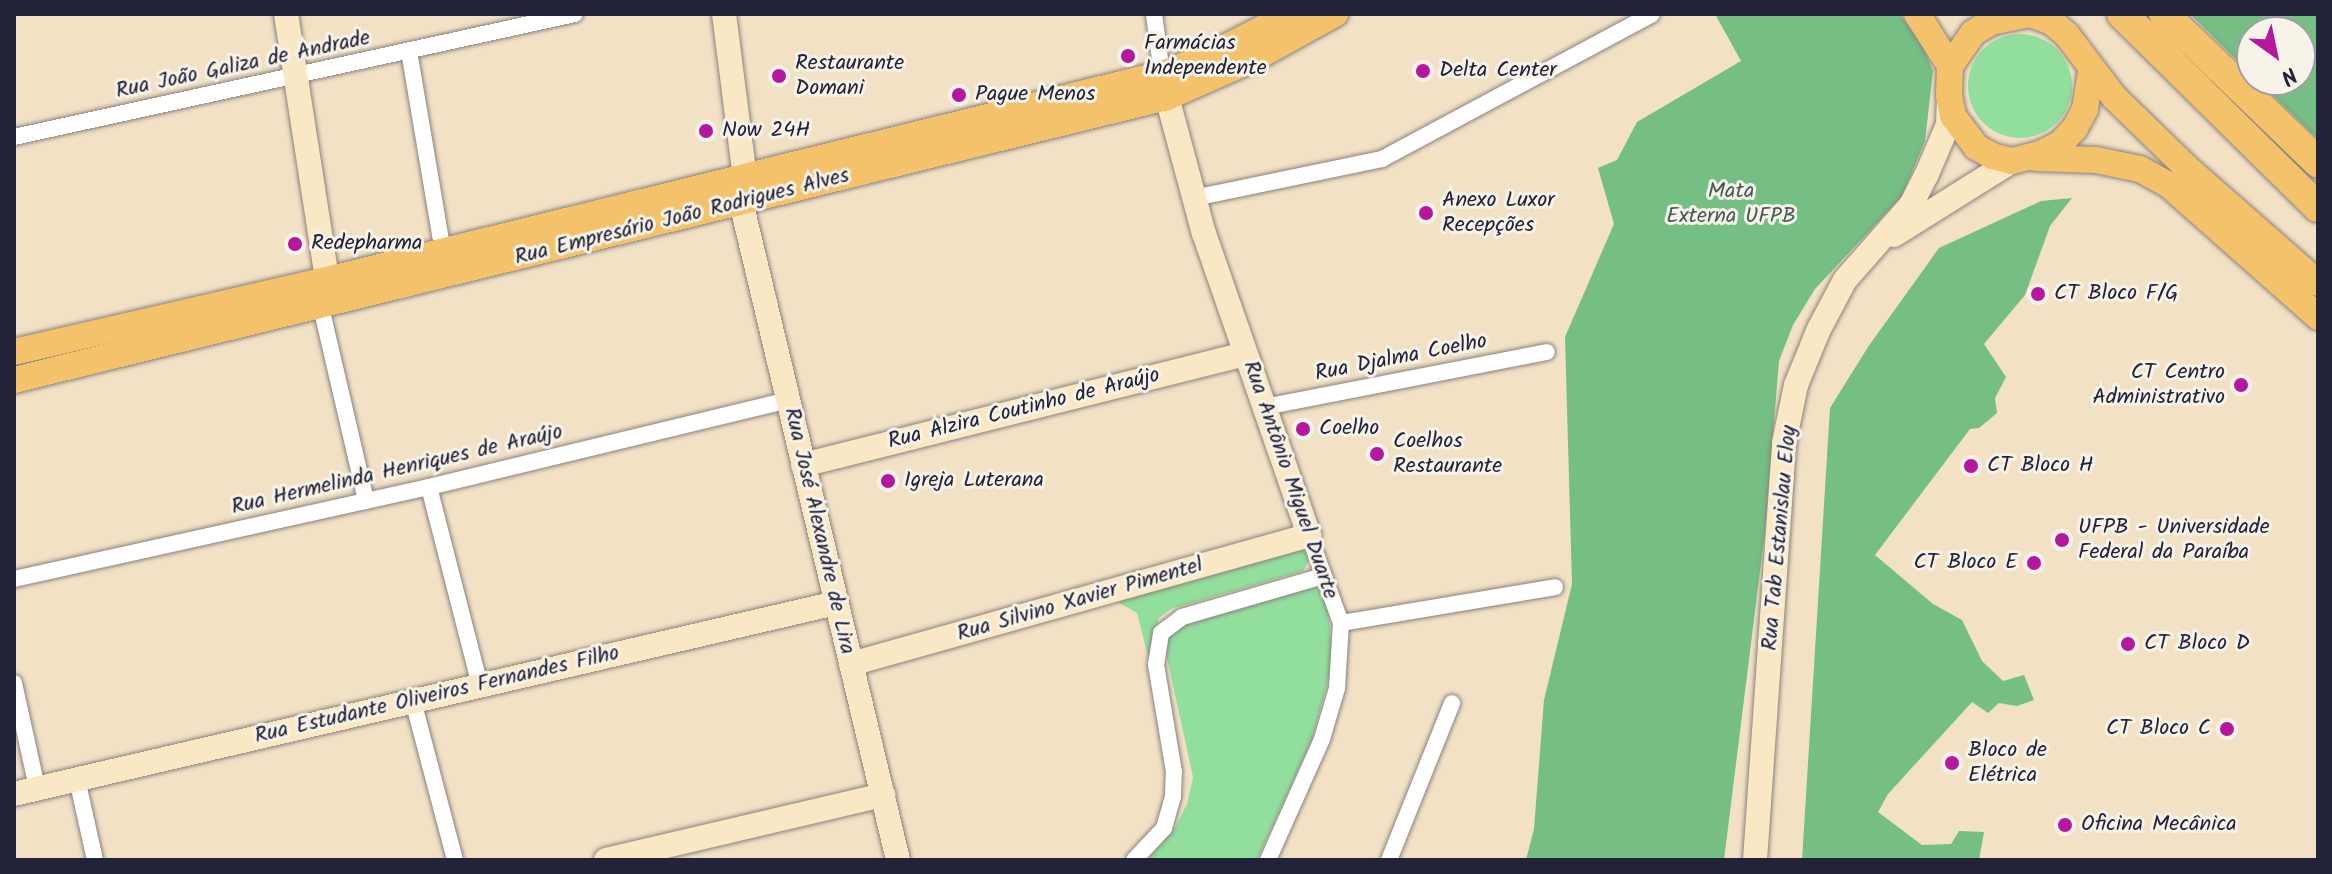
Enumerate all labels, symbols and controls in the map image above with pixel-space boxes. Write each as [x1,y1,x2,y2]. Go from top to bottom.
north arrow [2236,16,2316,96]
street label: Rua João Galiza de Andrade [113,25,373,105]
place label: Farmácias Independente [1144,30,1267,82]
marker: Farmácias Independente [1119,47,1137,65]
place label: Restaurante Domani [795,50,904,102]
text: N [2273,56,2304,93]
place label: Delta Center [1439,58,1557,84]
marker: Delta Center [1414,62,1432,80]
marker: Restaurante Domani [770,67,788,85]
place label: Pague Menos [975,82,1095,108]
marker: Pague Menos [950,86,968,104]
place label: Now 24H [722,118,810,144]
marker: Now 24H [697,122,715,140]
street label: Rua Empresário João Rodrigues Alves [512,163,852,271]
park label: Mata Externa UFPB [1666,178,1796,230]
place label: Anexo Luxor Recepções [1442,187,1554,238]
marker: Anexo Luxor Recepções [1417,204,1435,222]
place label: Redepharma [311,231,422,257]
marker: Redepharma [286,235,304,253]
place label: CT Bloco F/G [2054,281,2178,307]
marker: CT Bloco F/G [2029,285,2047,303]
street label: Rua Djalma Coelho [1313,328,1489,388]
street label: Rua Antônio Miguel Duarte [1237,357,1343,603]
place label: CT Centro Administrativo [2092,359,2225,410]
street label: Rua Alzira Coutinho de Araújo [885,362,1163,456]
marker: CT Centro Administrativo [2232,376,2250,394]
street label: Rua José Alexandre de Lira [778,405,860,657]
place label: Coelho [1319,416,1379,442]
street label: Rua Hermelinda Henriques de Araújo [229,419,565,521]
marker: Coelho [1294,420,1312,438]
street label: Rua Tab Estanislau Eloy [1757,424,1803,652]
place label: Coelhos Restaurante [1393,428,1502,480]
marker: Coelhos Restaurante [1368,445,1386,463]
place label: CT Bloco H [1987,453,2093,479]
marker: CT Bloco H [1962,457,1980,475]
place label: Igreja Luterana [904,468,1044,494]
marker: Igreja Luterana [879,472,897,490]
place label: UFPB - Universidade Federal da Paraíba [2078,514,2270,566]
marker: UFPB - Universidade Federal da Paraíba [2053,531,2071,549]
place label: CT Bloco E [1913,550,2018,576]
street label: Rua Silvino Xavier Pimentel [954,552,1206,648]
marker: CT Bloco E [2025,554,2043,572]
place label: CT Bloco D [2144,631,2250,657]
marker: CT Bloco D [2119,635,2137,653]
street label: Rua Estudante Oliveiros Fernandes Filho [252,640,622,750]
place label: CT Bloco C [2106,716,2211,742]
marker: CT Bloco C [2218,720,2236,738]
place label: Bloco de Elétrica [1968,737,2047,788]
marker: Bloco de Elétrica [1943,754,1961,772]
place label: Oficina Mecânica [2081,812,2236,838]
marker: Oficina Mecânica [2056,816,2074,834]

